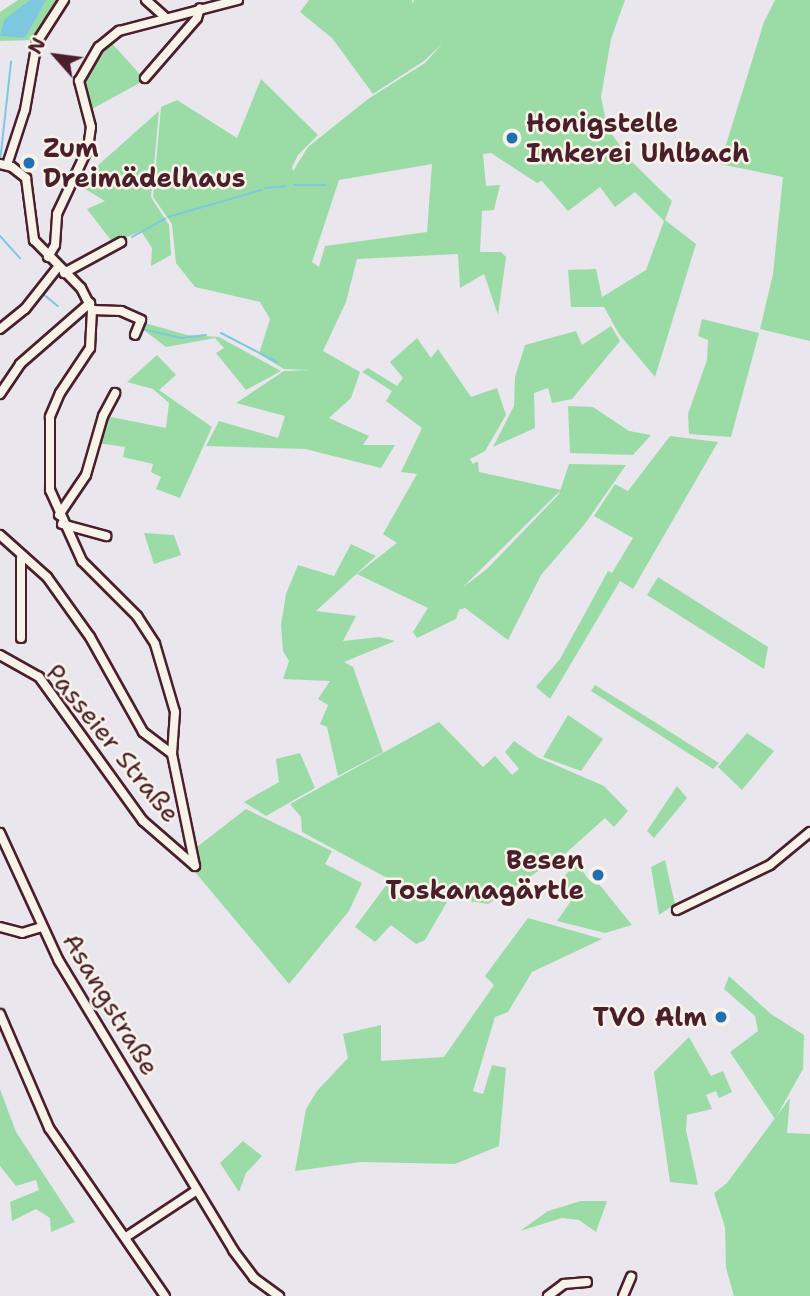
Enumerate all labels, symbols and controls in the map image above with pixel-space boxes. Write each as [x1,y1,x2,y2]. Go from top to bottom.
north arrow [21,21,91,91]
text: N [22,33,52,58]
place label: Honigstelle Imkerei Uhlbach [526,107,749,168]
marker: Honigstelle Imkerei Uhlbach [504,130,520,146]
place label: Zum Dreimädelhaus [43,132,246,194]
marker: Zum Dreimädelhaus [21,155,37,171]
street label: Passeier Straße [39,657,187,829]
place label: Besen Toskanagärtle [385,844,584,906]
marker: Besen Toskanagärtle [590,867,606,883]
street label: Asangstraße [56,927,166,1081]
place label: TVO Alm [593,1001,707,1033]
marker: TVO Alm [713,1009,729,1025]

